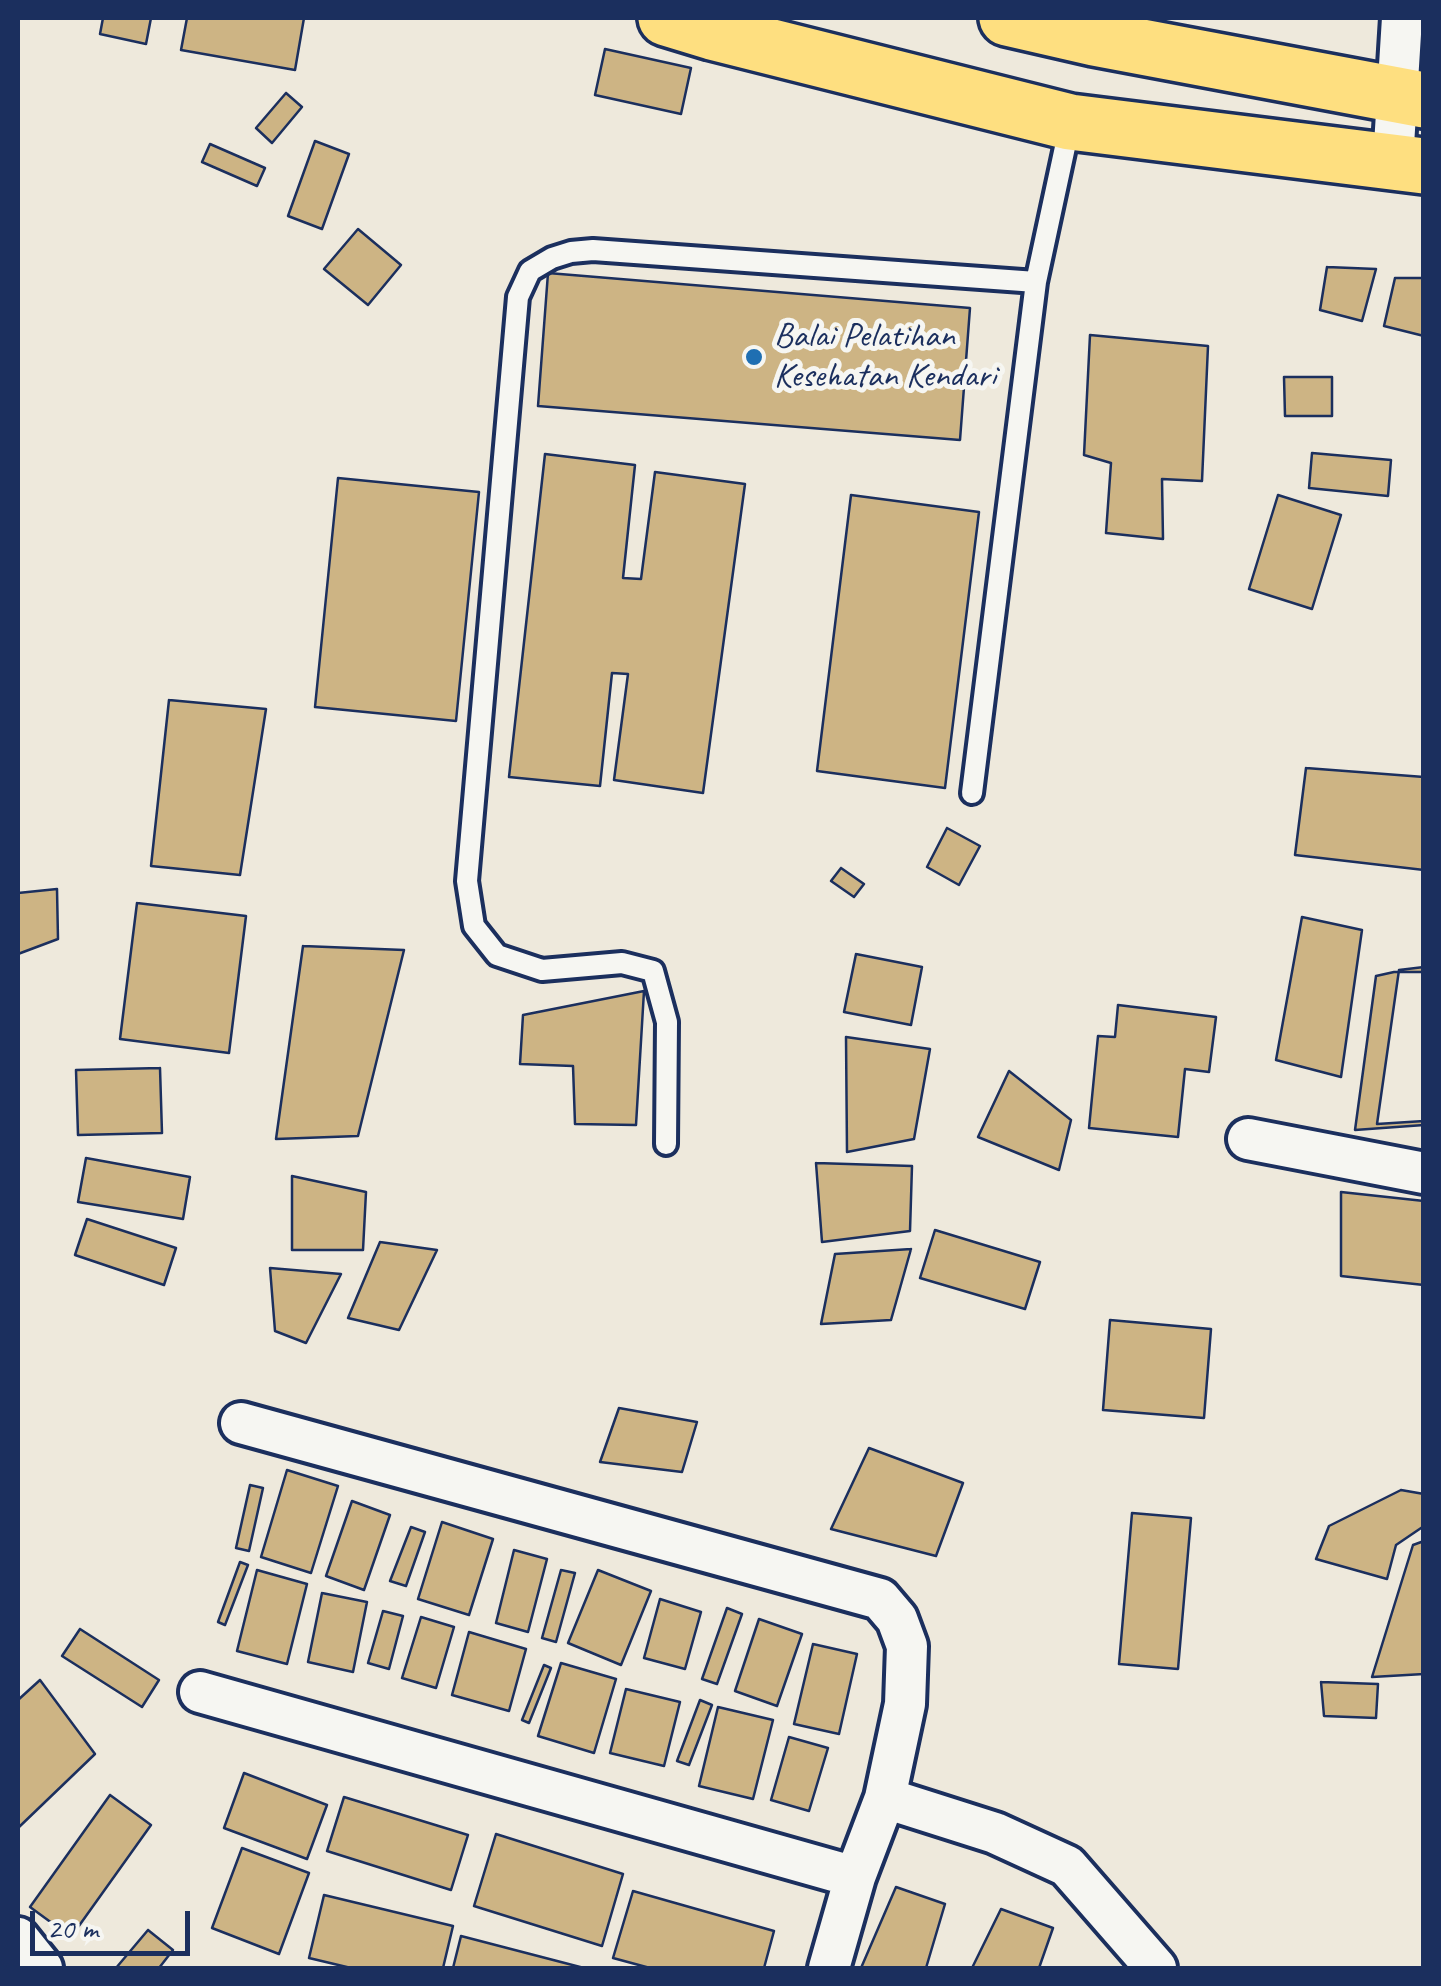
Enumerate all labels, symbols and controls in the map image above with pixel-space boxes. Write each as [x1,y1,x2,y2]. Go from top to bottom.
place label: Balai Pelatihan Kesehatan Kendari [774,316,996,398]
marker: Balai Pelatihan Kesehatan Kendari [743,346,765,368]
scale bar [35,1891,195,1953]
text: 20 m [47,1909,98,1947]

